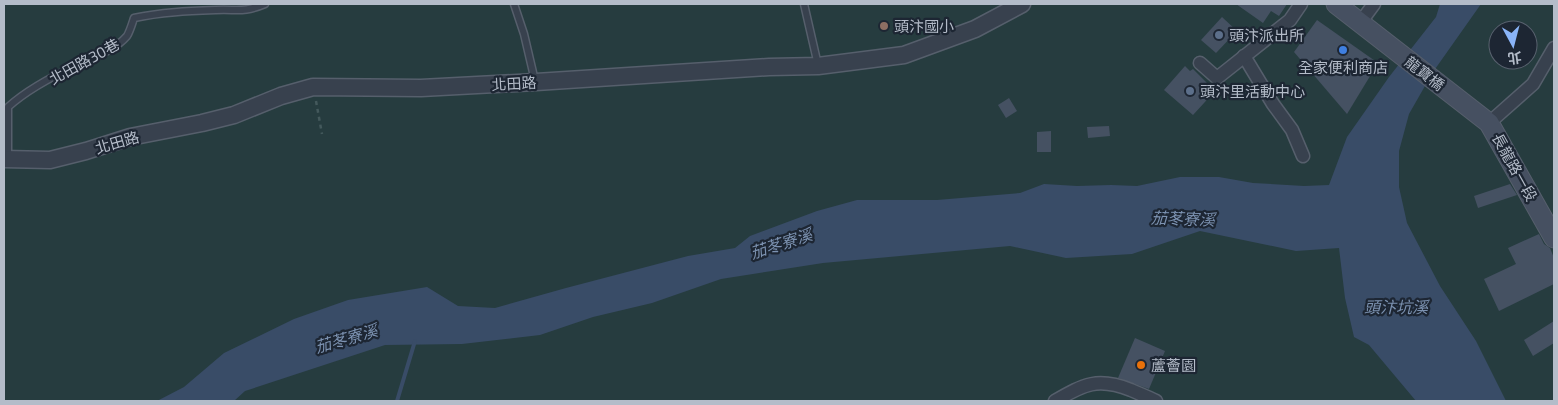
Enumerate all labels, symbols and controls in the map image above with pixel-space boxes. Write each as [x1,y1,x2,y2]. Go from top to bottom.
place label: 頭汴國小 [894,17,954,35]
marker: 頭汴國小 [878,20,890,32]
north arrow [1488,20,1538,70]
place label: 頭汴派出所 [1229,26,1304,44]
marker: 頭汴派出所 [1213,29,1225,41]
street label: 北田路30巷 [46,34,122,88]
marker: 全家便利商店 [1337,44,1349,56]
text: 北 [1507,49,1523,68]
street label: 龍寶橋 [1402,52,1448,94]
place label: 全家便利商店 [1298,58,1388,76]
street label: 北田路 [491,73,537,93]
place label: 頭汴里活動中心 [1200,82,1305,100]
marker: 頭汴里活動中心 [1184,85,1196,97]
street label: 北田路 [93,127,141,157]
street label: 長龍路一段 [1489,130,1541,204]
water label: 茄苳寮溪 [1151,207,1217,229]
water label: 茄苳寮溪 [748,223,816,262]
water label: 頭汴坑溪 [1364,297,1430,316]
water label: 茄苳寮溪 [313,319,381,356]
place label: 蘆薈園 [1151,356,1196,374]
marker: 蘆薈園 [1135,359,1147,371]

